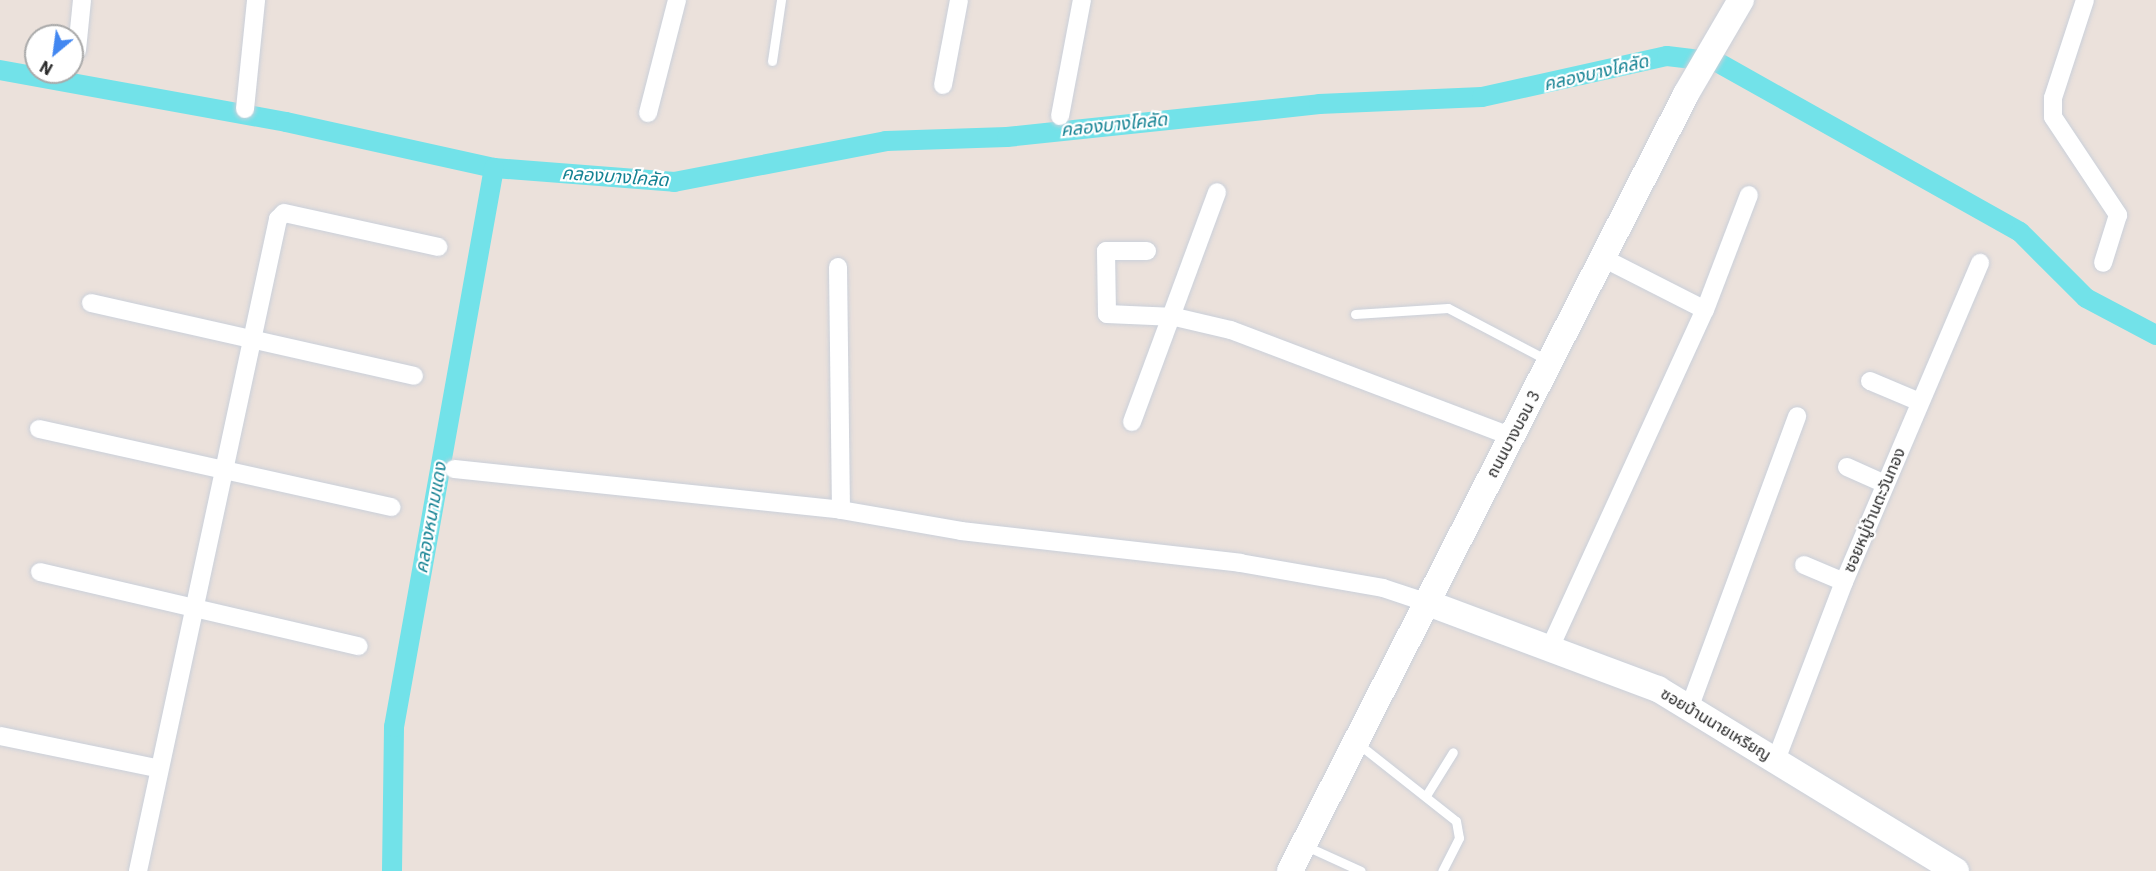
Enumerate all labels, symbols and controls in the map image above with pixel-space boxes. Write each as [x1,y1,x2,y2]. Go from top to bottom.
north arrow [24,24,84,84]
water label: คลองบางโคลัด [1541,50,1651,96]
text: N [36,56,56,80]
water label: คลองบางโคลัด [1060,109,1168,141]
water label: คลองบางโคลัด [561,162,669,192]
street label: ถนนบางบอน 3 [1482,387,1544,481]
street label: ซอยหมู่บ้านตะวันทอง [1839,445,1909,575]
water label: คลองหนามแดง [411,461,451,575]
street label: ซอยบ้านนายเหรียญ [1657,683,1775,765]

